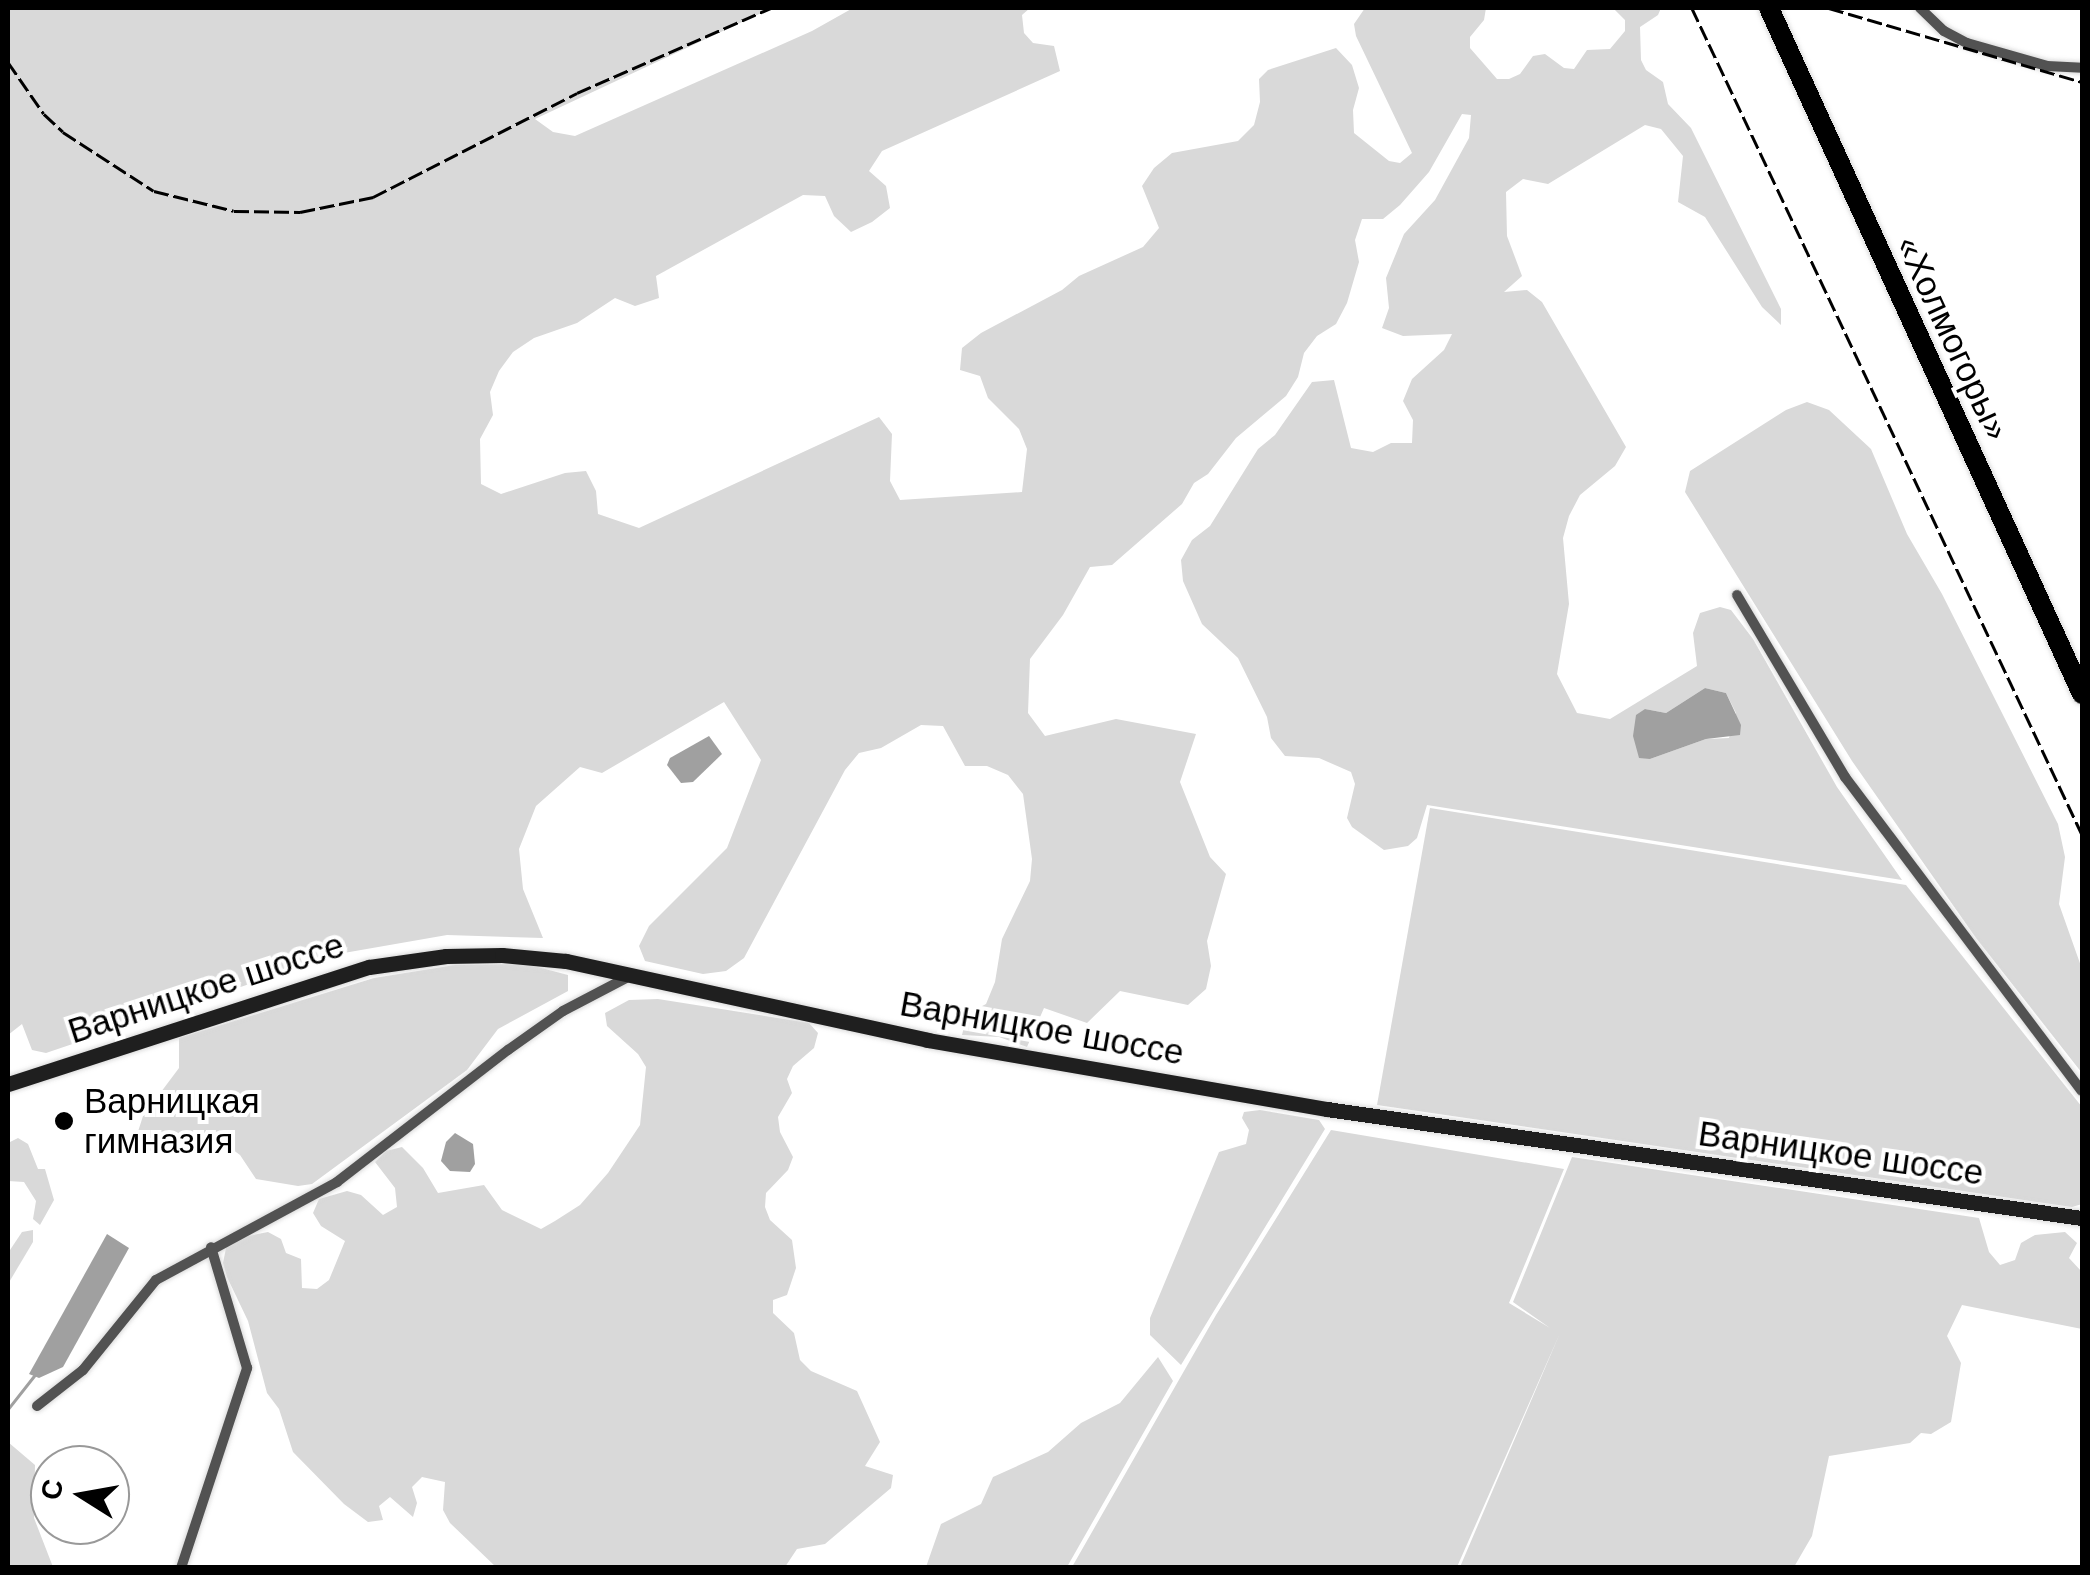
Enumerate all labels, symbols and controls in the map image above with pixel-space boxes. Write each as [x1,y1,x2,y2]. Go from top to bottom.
street label: «Холмогоры» [1887,229,2019,447]
street label: Варницкое шоссе [63,924,349,1052]
street label: Варницкое шоссе [897,982,1187,1074]
place label: Варницкая гимназия [84,1080,260,1162]
marker: Варницкая гимназия [53,1110,75,1132]
street label: Варницкое шоссе [1696,1112,1986,1194]
north arrow [30,1445,130,1545]
text: С [35,1477,69,1502]

